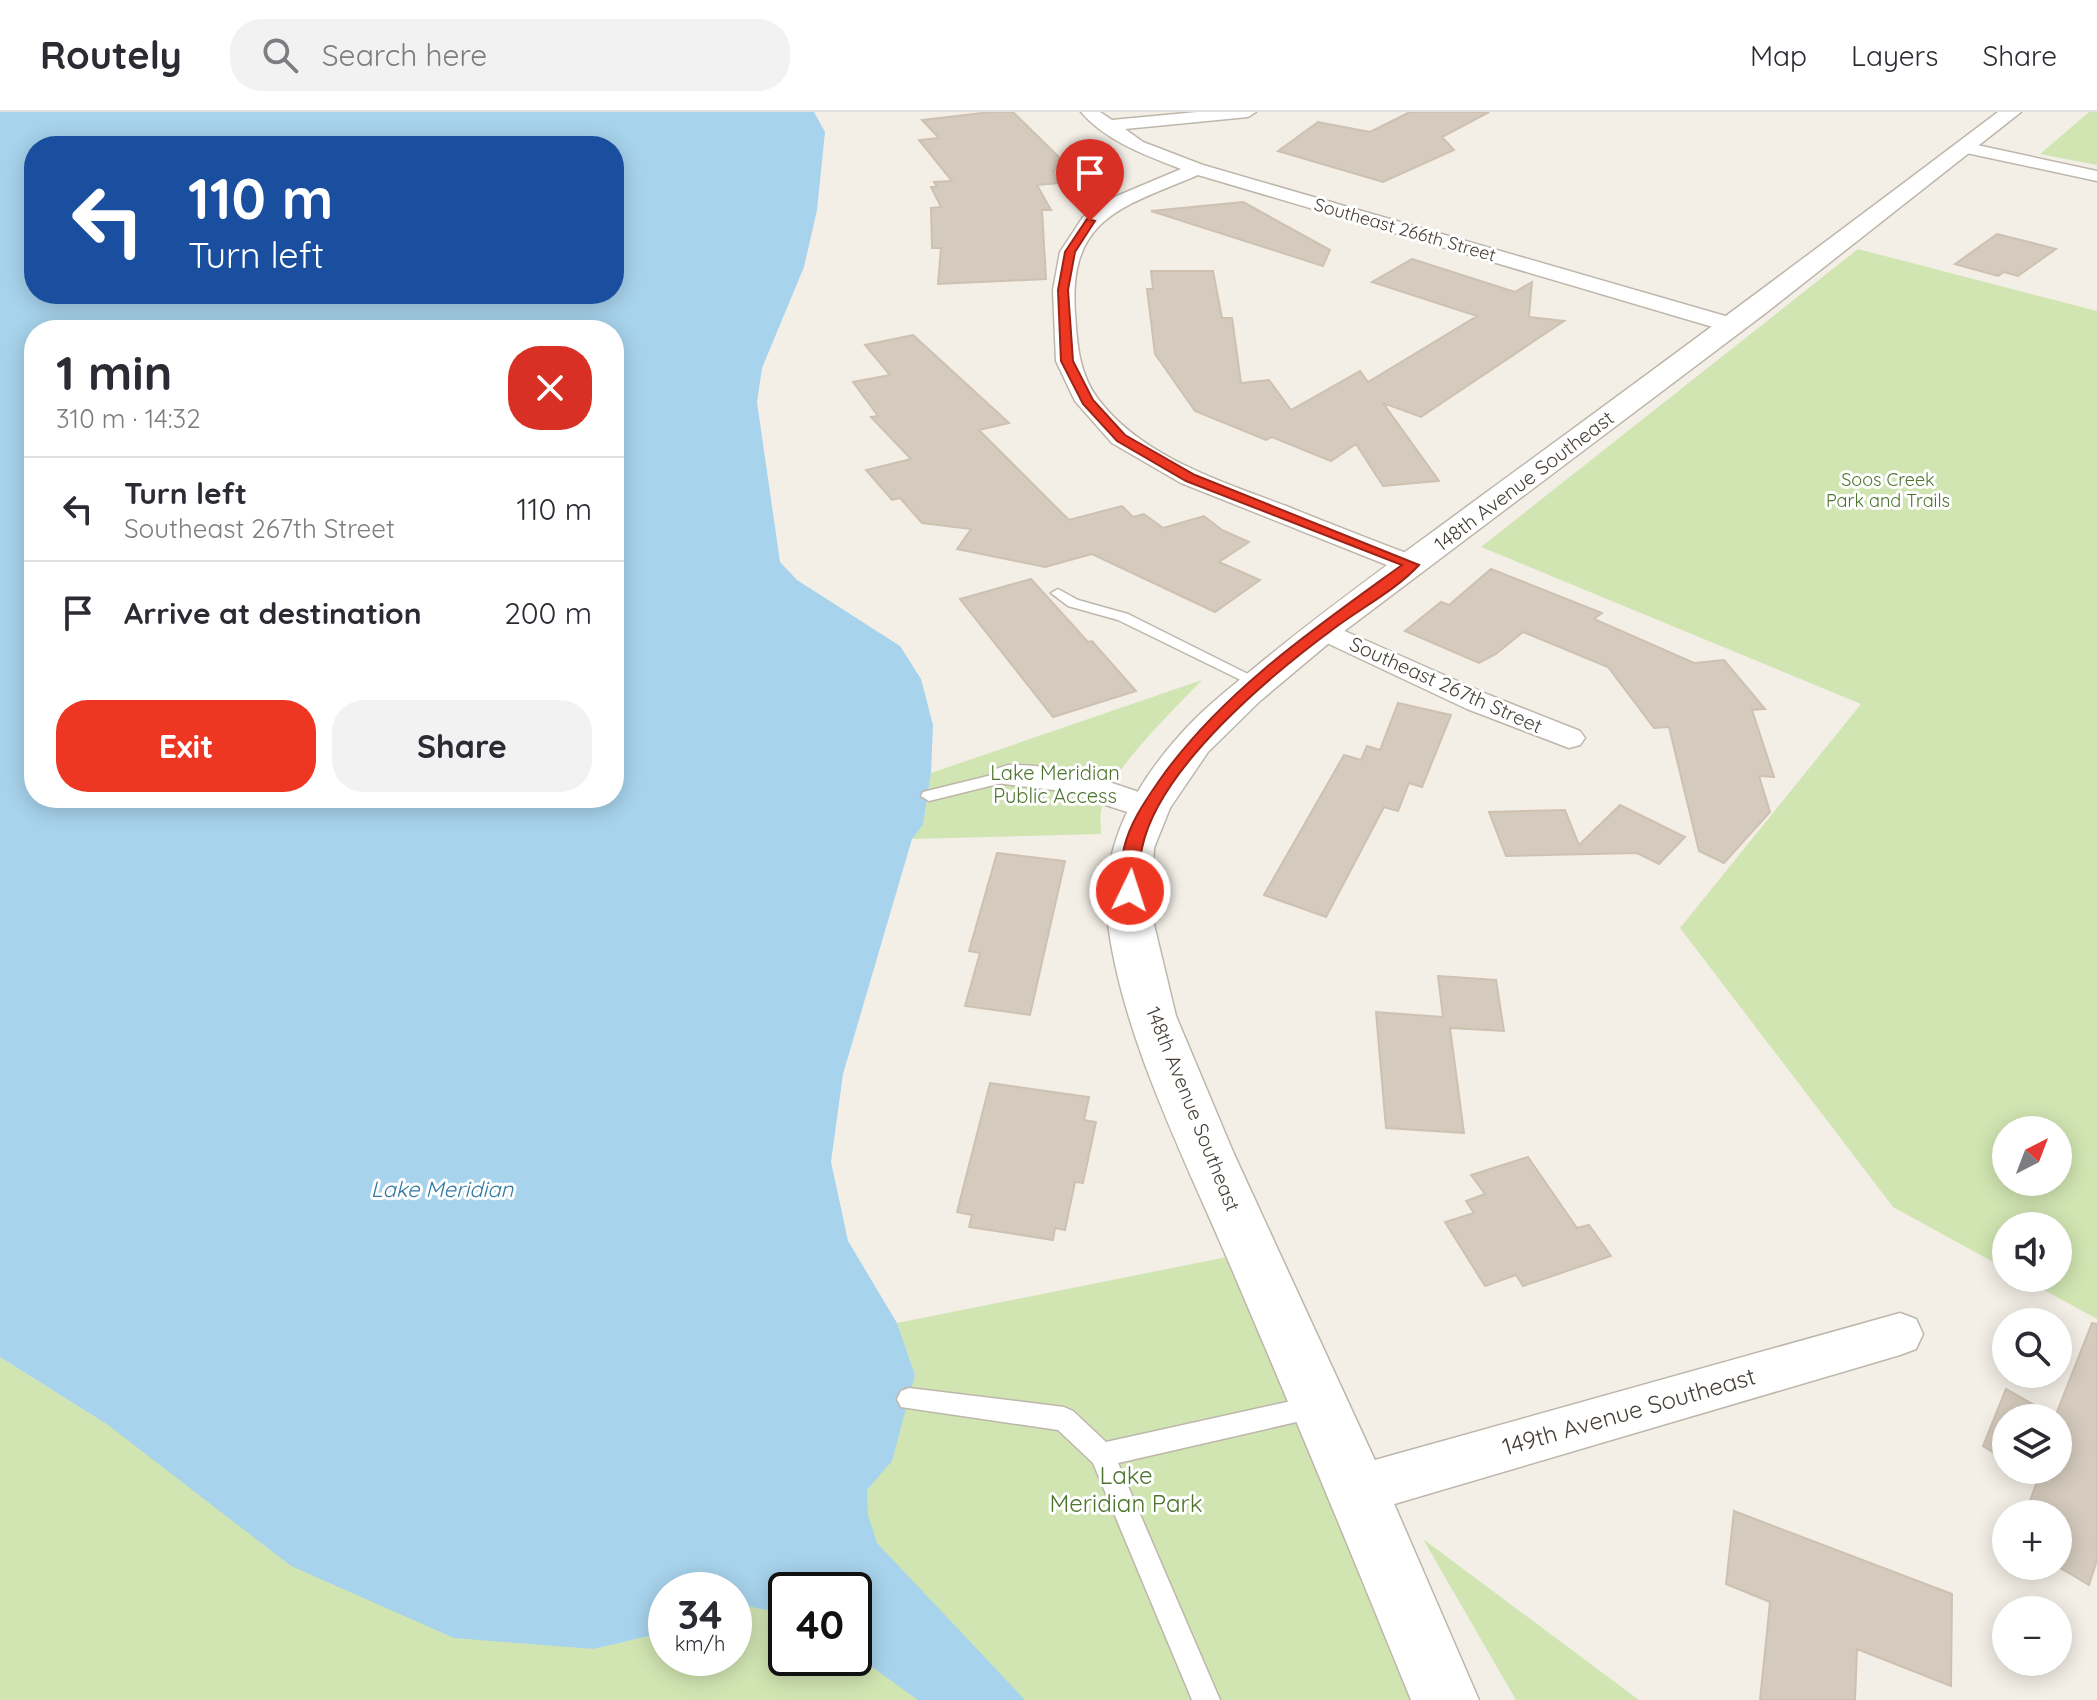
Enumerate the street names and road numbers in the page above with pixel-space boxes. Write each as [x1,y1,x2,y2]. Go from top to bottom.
street label: Southeast 266th Street [1312,193,1499,266]
street label: 148th Avenue Southeast [1429,405,1619,556]
street label: Southeast 267th Street [1346,631,1547,738]
street label: 148th Avenue Southeast [1141,1003,1246,1215]
street label: 149th Avenue Southeast [1499,1361,1759,1462]

